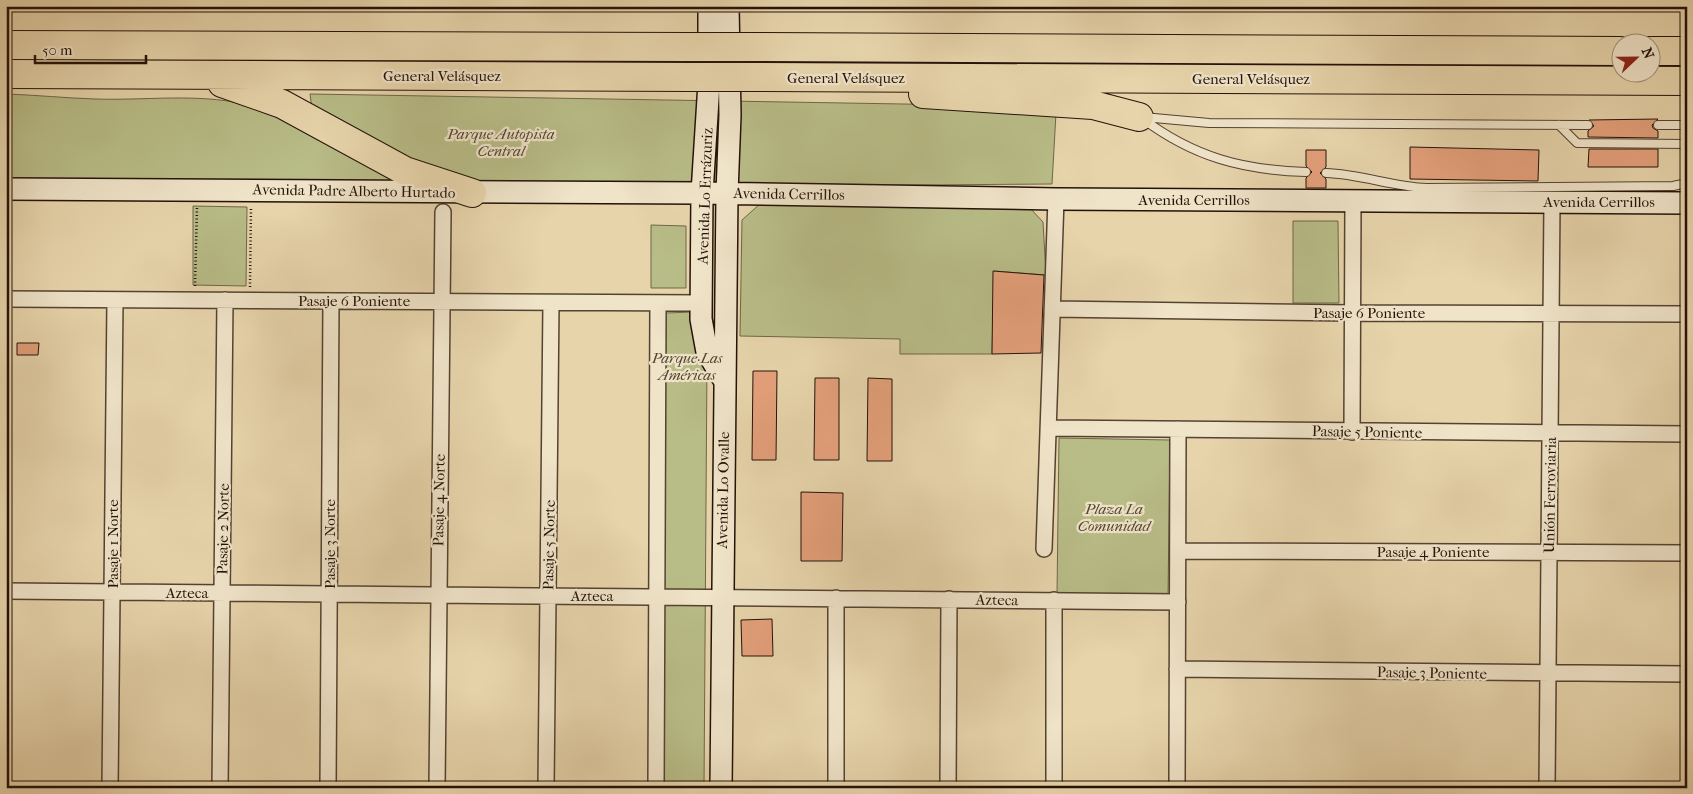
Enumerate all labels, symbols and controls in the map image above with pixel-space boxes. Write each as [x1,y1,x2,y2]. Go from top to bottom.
scale bar [35,32,146,64]
north arrow [1610,32,1660,82]
text: 50 m [42,41,73,59]
text: N [1638,45,1658,62]
street label: General Velásquez [383,67,501,85]
street label: General Velásquez [787,69,905,87]
street label: General Velásquez [1192,70,1310,88]
park label: Parque Autopista Central [446,125,555,160]
street label: Avenida Lo Errázuriz [694,127,716,266]
street label: Avenida Padre Alberto Hurtado [251,180,456,202]
street label: Avenida Cerrillos [732,184,845,204]
street label: Avenida Cerrillos [1137,191,1250,209]
street label: Avenida Cerrillos [1542,193,1655,211]
street label: Pasaje 6 Poniente [298,292,411,310]
street label: Pasaje 6 Poniente [1313,304,1426,322]
park label: Parque Las Américas [651,349,723,384]
street label: Pasaje 5 Poniente [1312,422,1423,442]
street label: Avenida Lo Ovalle [713,431,733,550]
street label: Unión Ferroviaria [1540,436,1560,553]
street label: Pasaje 4 Norte [429,453,449,546]
street label: Pasaje 2 Norte [213,483,233,575]
street label: Pasaje 3 Norte [321,498,339,589]
street label: Pasaje 1 Norte [104,499,122,589]
street label: Pasaje 5 Norte [539,499,559,590]
park label: Plaza La Comunidad [1078,500,1153,535]
street label: Pasaje 4 Poniente [1377,543,1490,561]
street label: Azteca [165,584,209,602]
street label: Azteca [570,587,614,605]
street label: Azteca [975,591,1020,609]
street label: Pasaje 3 Poniente [1377,663,1488,683]

